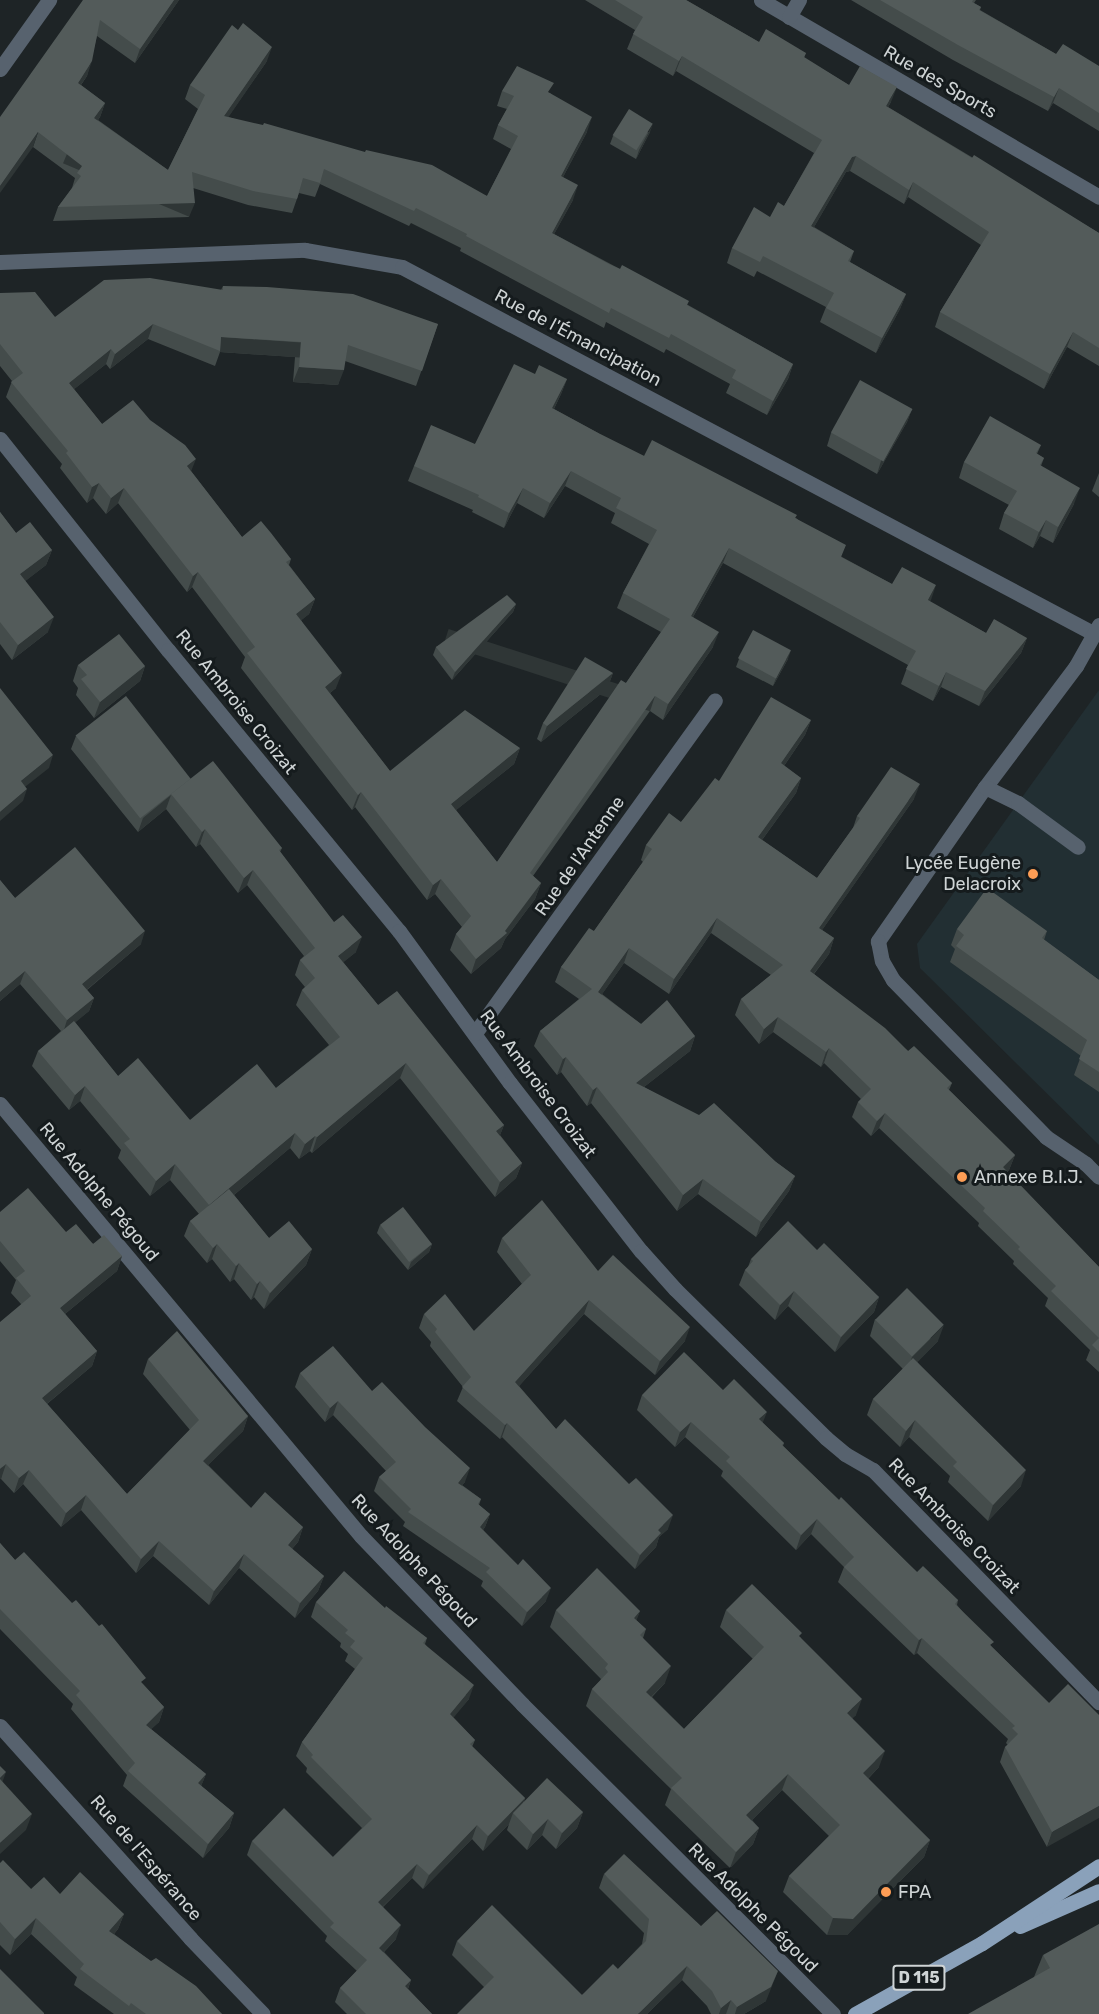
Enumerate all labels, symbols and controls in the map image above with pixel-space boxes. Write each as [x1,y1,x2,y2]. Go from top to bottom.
street label: Rue des Sports [880,41,1000,123]
street label: Rue de l'Émancipation [491,285,665,391]
street label: Rue Ambroise Croizat [171,625,301,779]
street label: Rue de l'Antenne [531,792,629,920]
place label: Lycée Eugène Delacroix [905,853,1021,896]
marker: Lycée Eugène Delacroix [1026,867,1040,881]
street label: Rue Ambroise Croizat [475,1006,601,1162]
street label: Rue Adolphe Pégoud [35,1118,163,1266]
place label: Annexe B.I.J. [974,1166,1083,1188]
marker: Annexe B.I.J. [955,1170,969,1184]
street label: Rue Ambroise Croizat [884,1454,1024,1598]
street label: Rue Adolphe Pégoud [346,1490,482,1632]
street label: Rue de l'Espérance [86,1791,206,1925]
street label: Rue Adolphe Pégoud [684,1839,822,1977]
place label: FPA [898,1881,931,1903]
marker: FPA [879,1885,893,1899]
road number: D 115 [892,1965,946,1991]

